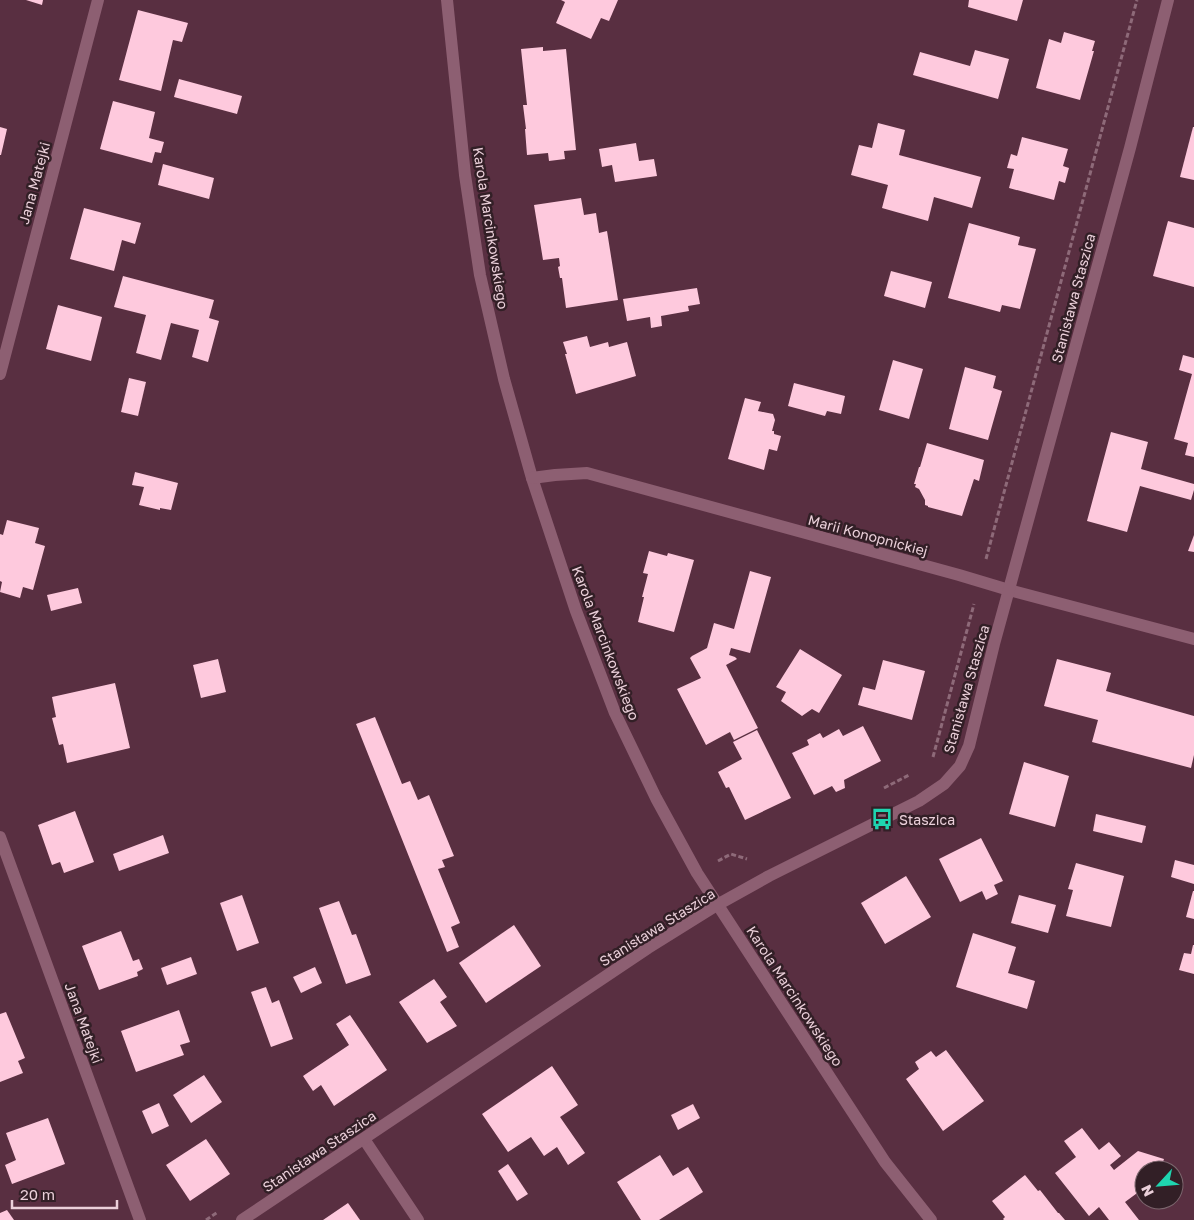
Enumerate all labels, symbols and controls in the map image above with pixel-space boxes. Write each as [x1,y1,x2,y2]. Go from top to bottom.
street label: Jana Matejki [15,140,53,226]
street label: Karola Marcinkowskiego [470,146,512,310]
street label: Stanisława Staszica [1048,232,1098,364]
street label: Marii Konopnickiej [806,511,930,559]
street label: Karola Marcinkowskiego [569,564,643,722]
street label: Stanisława Staszica [939,623,993,755]
bus stop icon: Staszica [869,806,895,832]
place label: Staszica [899,811,955,828]
street label: Stanisława Staszica [596,885,718,969]
street label: Karola Marcinkowskiego [743,923,847,1069]
street label: Jana Matejki [62,980,106,1066]
street label: Stanisława Staszica [259,1107,379,1195]
north arrow [1134,1160,1184,1210]
scale bar [12,1178,118,1210]
text: N [1137,1182,1157,1199]
text: 20 m [20,1185,55,1203]

